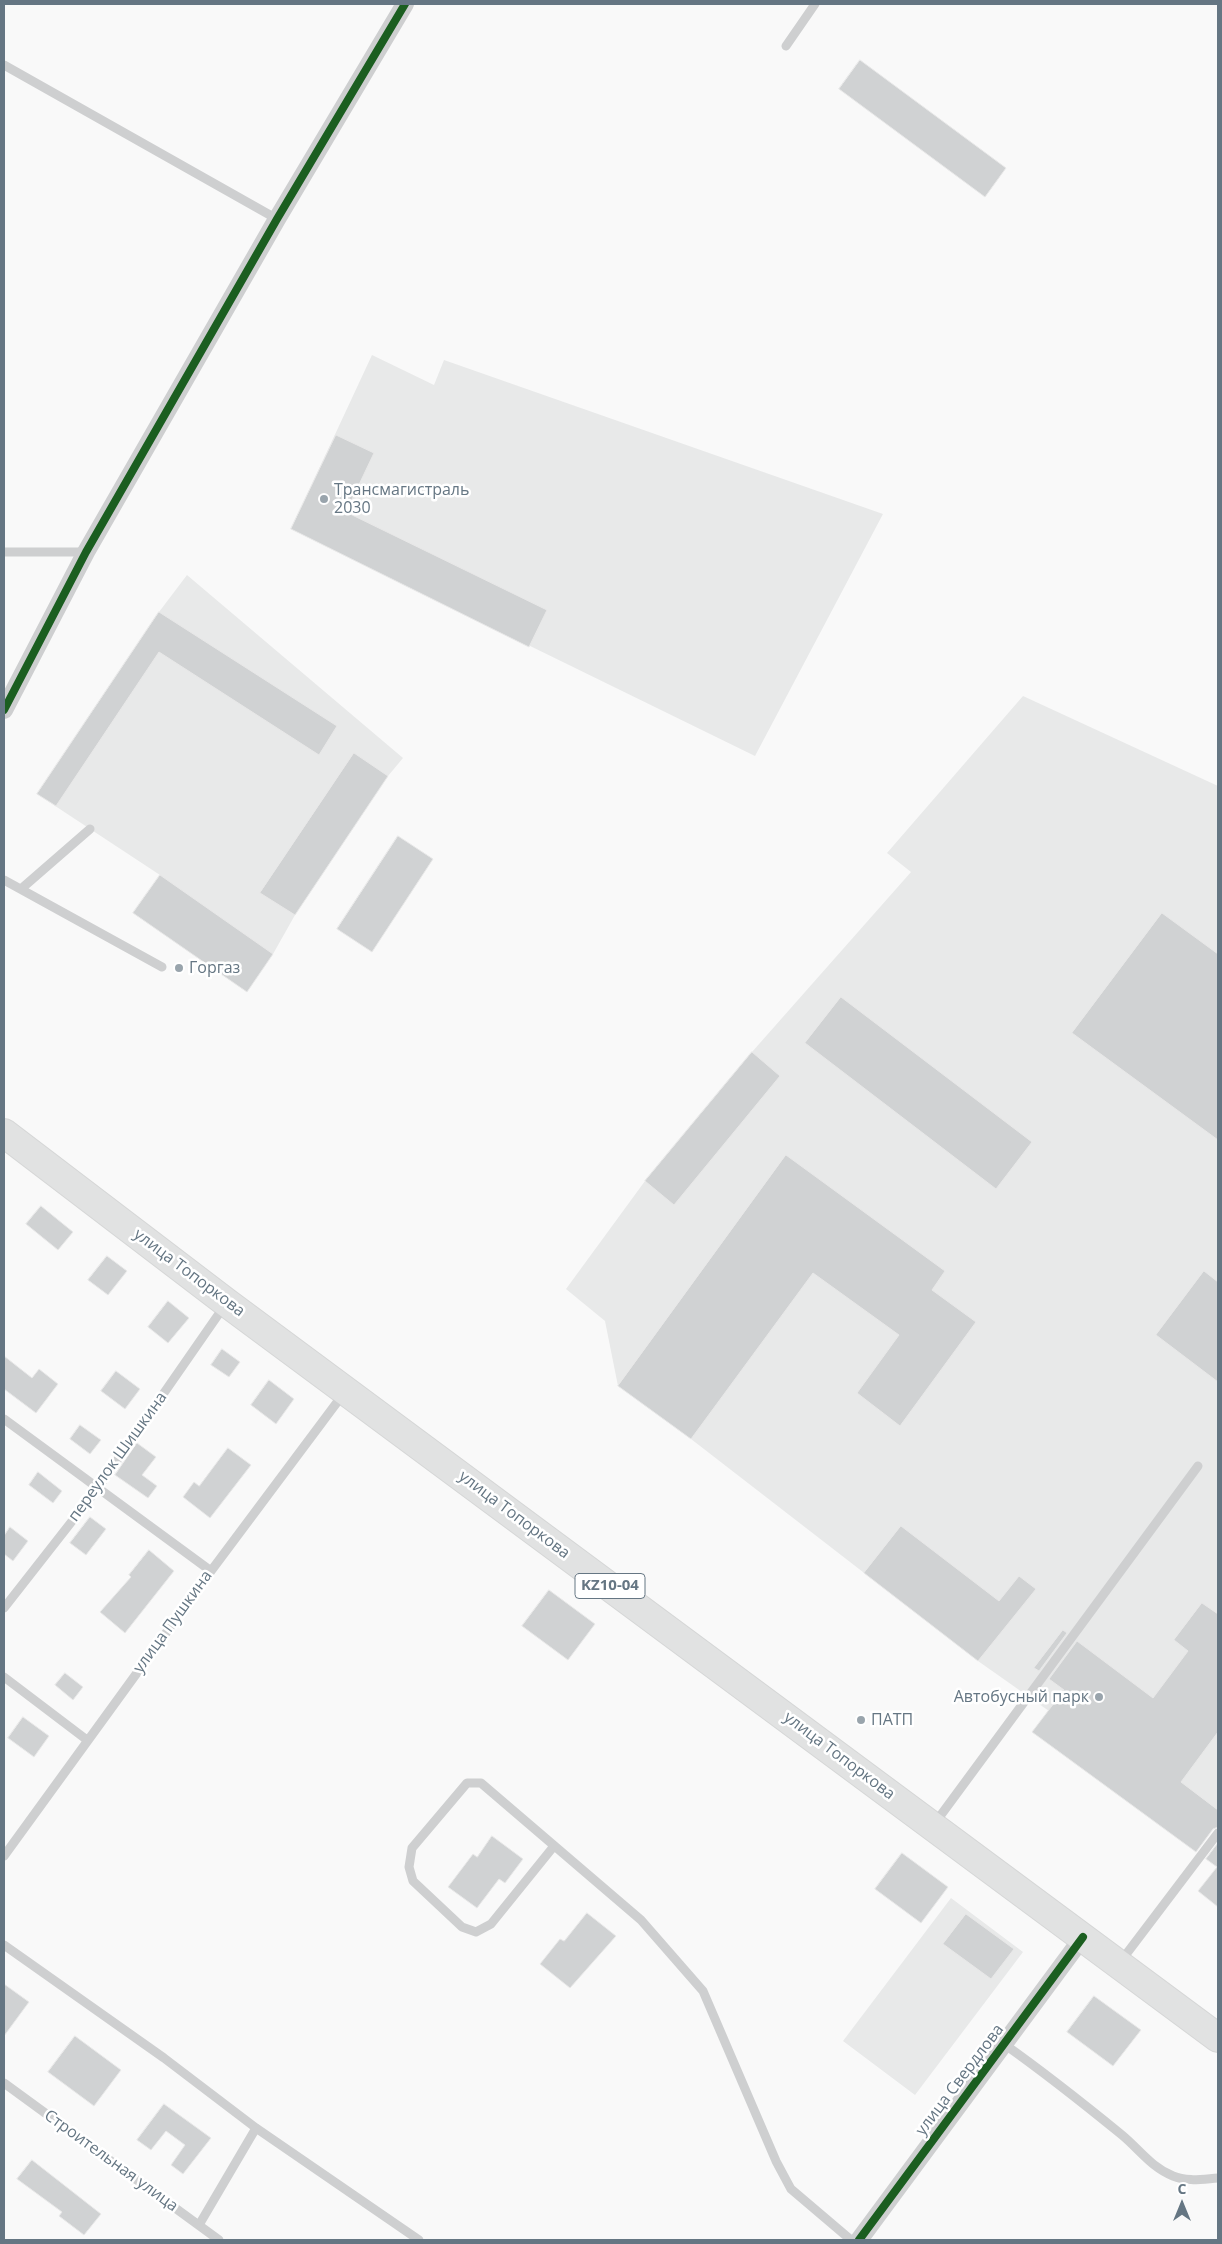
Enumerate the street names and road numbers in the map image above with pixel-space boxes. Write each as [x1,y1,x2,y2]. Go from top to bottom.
street label: улица Топоркова [130,1225,248,1321]
street label: переулок Шишкина [65,1389,171,1525]
street label: улица Топоркова [455,1467,573,1563]
street label: улица Пушкина [129,1567,217,1677]
road number: KZ10-04 [575,1574,645,1598]
street label: улица Топоркова [780,1708,898,1804]
street label: улица Свердлова [912,2021,1008,2139]
street label: Строительная улица [40,2106,182,2216]

